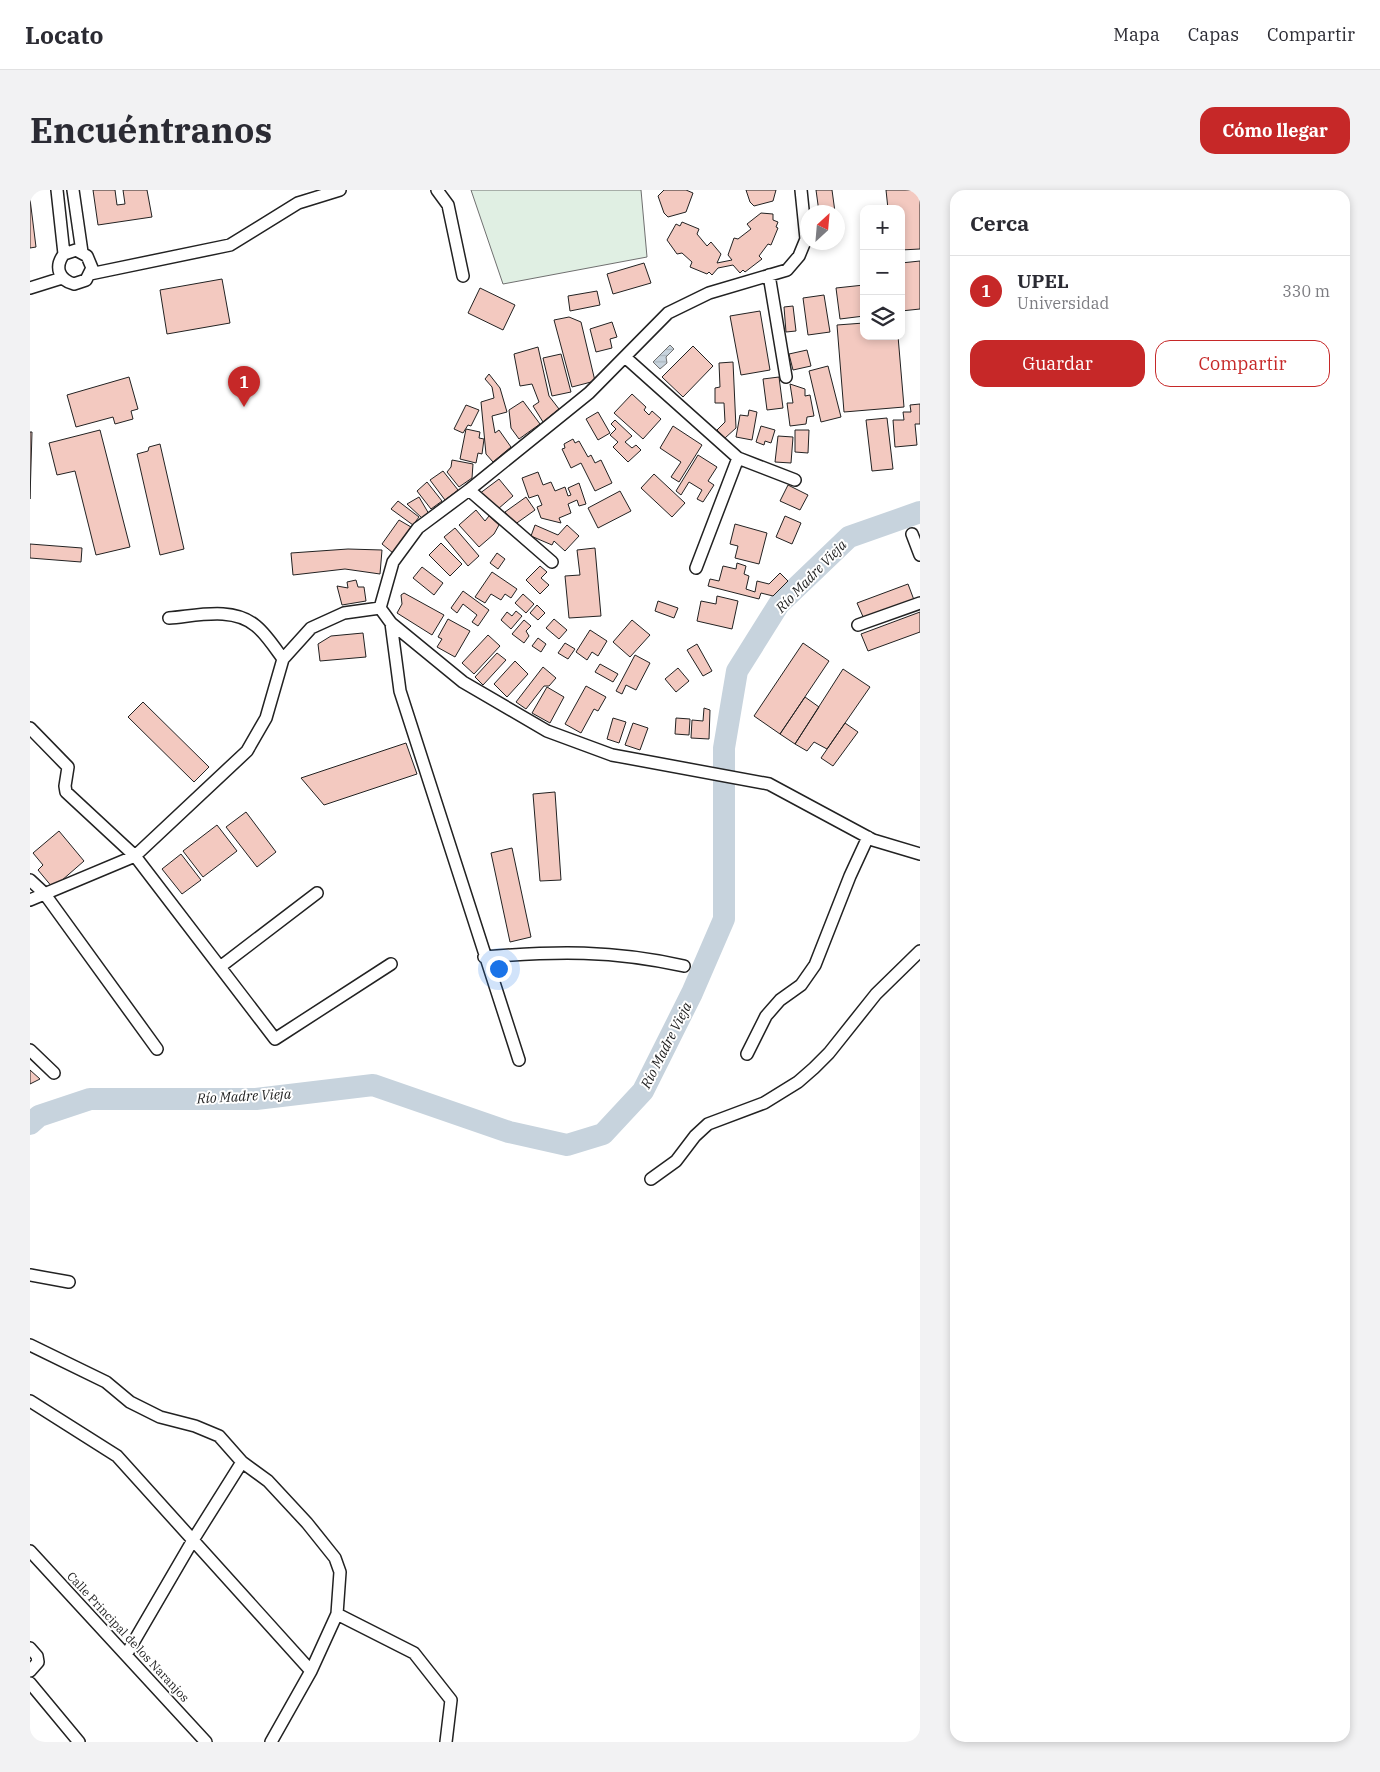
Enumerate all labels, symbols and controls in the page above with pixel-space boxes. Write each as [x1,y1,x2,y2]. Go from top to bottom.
text: Locato [25,19,103,51]
text: Mapa [1113,23,1160,46]
text: Capas [1188,23,1239,46]
text: Compartir [1267,23,1355,46]
text: Encuéntranos [30,107,272,153]
button: Cómo llegar [1200,107,1350,154]
north arrow [800,205,845,250]
map controls [860,205,905,340]
button: + [860,205,905,250]
text: Cerca [970,209,1029,237]
button: − [860,250,905,295]
text: UPEL [1017,269,1069,293]
text: 1 [981,281,991,301]
text: 330 m [1282,281,1330,301]
text: Universidad [1017,293,1109,313]
button: layers [860,295,905,340]
button: Guardar [970,340,1145,387]
button: Compartir [1155,340,1330,387]
pin: 1 [228,366,260,407]
water label: Río Madre Vieja [771,535,851,617]
your location [486,956,512,982]
water label: Río Madre Vieja [636,998,696,1092]
water label: Río Madre Vieja [195,1085,292,1108]
street label: Calle Principal de los Naranjos [64,1569,193,1705]

